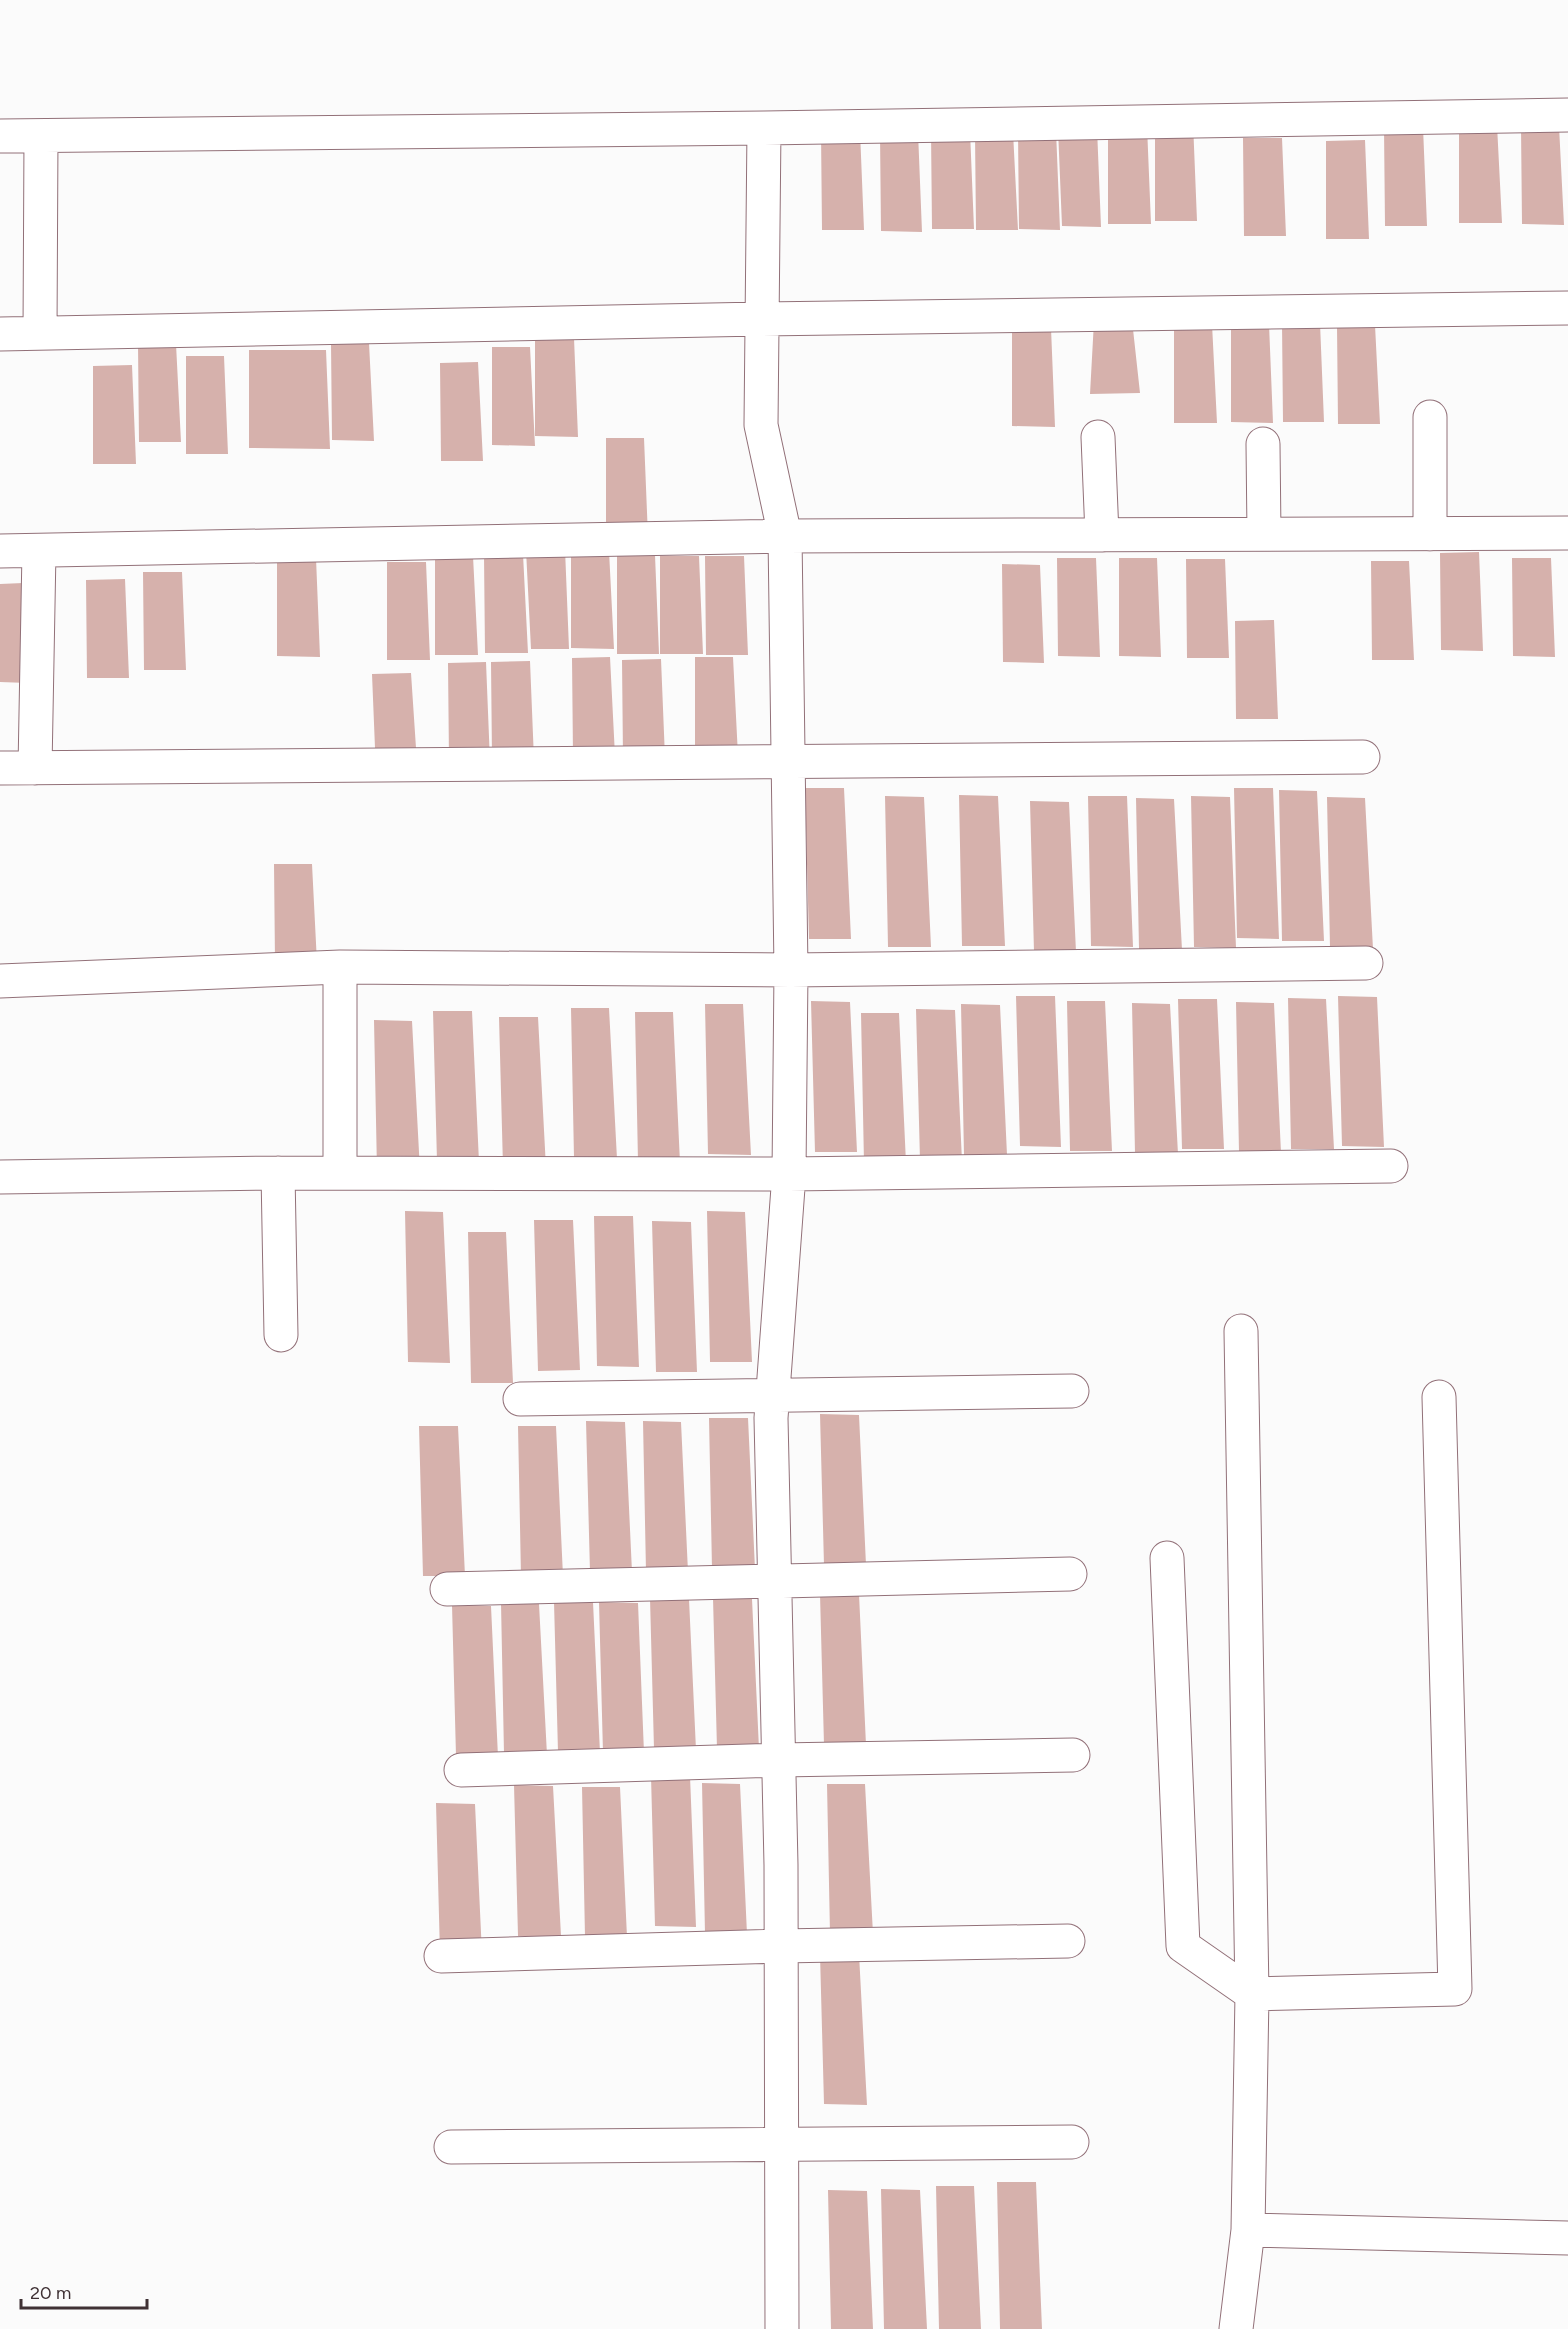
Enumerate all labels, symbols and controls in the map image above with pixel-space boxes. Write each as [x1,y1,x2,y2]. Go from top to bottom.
scale bar [21,2272,147,2310]
text: 20 m [30,2282,71,2304]

